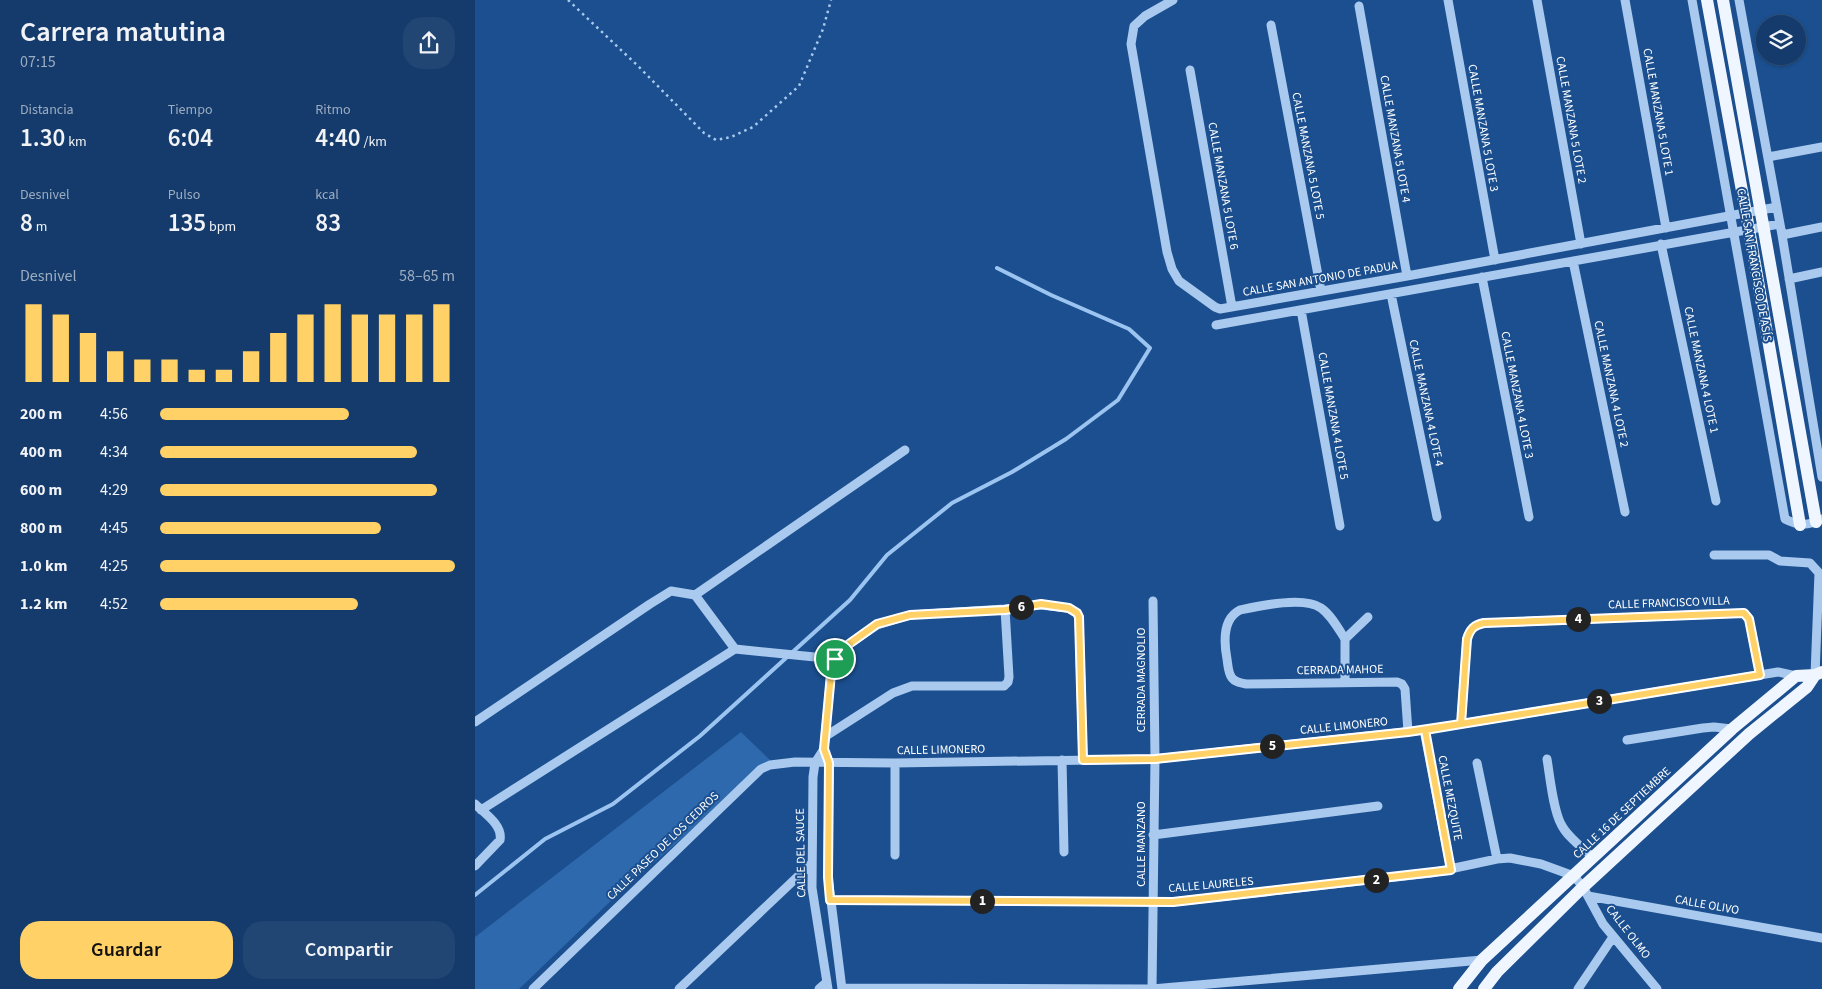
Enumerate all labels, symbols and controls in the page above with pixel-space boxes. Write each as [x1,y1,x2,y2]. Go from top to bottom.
text: Carrera matutina [20,12,226,52]
map controls [1756,15,1806,65]
button: layers [1756,15,1806,65]
button: share [403,17,455,69]
street label: CALLE MANZANA 5 LOTE 1 [1638,47,1678,177]
text: 07:15 [20,51,56,73]
street label: CALLE MANZANA 5 LOTE 2 [1551,55,1591,185]
street label: CALLE MANZANA 5 LOTE 3 [1463,63,1503,193]
street label: CALLE MANZANA 5 LOTE 4 [1375,74,1415,204]
street label: CALLE MANZANA 5 LOTE 5 [1287,91,1329,221]
text: Distancia [20,100,74,120]
text: Tiempo [168,100,213,120]
text: Ritmo [315,100,351,120]
text: 1.30 [20,120,65,156]
text: 6:04 [168,120,213,156]
text: 4:40 [315,120,361,156]
street label: CALLE MANZANA 5 LOTE 6 [1203,121,1243,251]
text: km [65,132,87,152]
text: /km [361,132,387,152]
text: Desnivel [20,185,70,205]
text: Pulso [168,185,200,205]
text: kcal [315,185,339,205]
street label: CALLE SAN FRANCISCO DE ASÍS [1732,187,1776,343]
text: 8 [20,205,33,241]
text: 135 [168,205,206,241]
text: 83 [315,205,341,241]
text: m [33,217,47,237]
text: bpm [206,217,236,237]
street label: CALLE SAN ANTONIO DE PADUA [1241,257,1399,301]
text: Desnivel [20,265,77,287]
text: 58–65 m [399,265,455,287]
street label: CALLE MANZANA 4 LOTE 1 [1679,305,1723,435]
street label: CALLE MANZANA 4 LOTE 2 [1589,319,1633,449]
street label: CALLE MANZANA 4 LOTE 3 [1496,330,1538,460]
street label: CALLE MANZANA 4 LOTE 4 [1404,338,1448,468]
street label: CALLE MANZANA 4 LOTE 5 [1313,351,1353,481]
text: 200 m [20,403,62,425]
text: 4:56 [100,403,128,425]
text: 400 m [20,441,62,463]
text: 4:34 [100,441,128,463]
text: 600 m [20,479,62,501]
text: 4:29 [100,479,128,501]
text: 800 m [20,517,62,539]
text: 4:45 [100,517,128,539]
text: 1.0 km [20,555,67,577]
text: 4:25 [100,555,128,577]
street label: CALLE FRANCISCO VILLA [1608,592,1731,614]
text: 1.2 km [20,593,67,615]
text: 4:52 [100,593,128,615]
pin: 6 [1009,594,1033,620]
text: 6 [1018,597,1025,617]
pin: 4 [1565,606,1591,632]
text: 4 [1575,609,1582,629]
street label: CERRADA MAGNOLIO [1133,628,1150,732]
pin [814,638,856,680]
icon: arrive [821,645,849,673]
street label: CERRADA MAHOE [1296,661,1384,679]
pin: 3 [1587,688,1611,714]
text: 3 [1596,691,1603,711]
street label: CALLE LIMONERO [1299,713,1389,739]
pin: 5 [1259,734,1285,758]
text: 5 [1269,736,1276,756]
street label: CALLE LIMONERO [897,741,985,759]
street label: CALLE MEZQUITE [1433,754,1467,842]
street label: CALLE 16 DE SEPTIEMBRE [1569,763,1675,863]
street label: CALLE PASEO DE LOS CEDROS [603,788,723,904]
street label: CALLE MANZANO [1133,801,1150,887]
street label: CALLE DEL SAUCE [792,808,810,898]
pin: 2 [1363,868,1389,892]
text: 2 [1373,870,1380,890]
street label: CALLE LAURELES [1168,873,1254,897]
pin: 1 [969,888,995,914]
text: 1 [979,891,986,911]
street label: CALLE OLIVO [1674,891,1740,919]
street label: CALLE OLMO [1602,901,1654,963]
button: Guardar [20,921,233,979]
button: Compartir [243,921,455,979]

